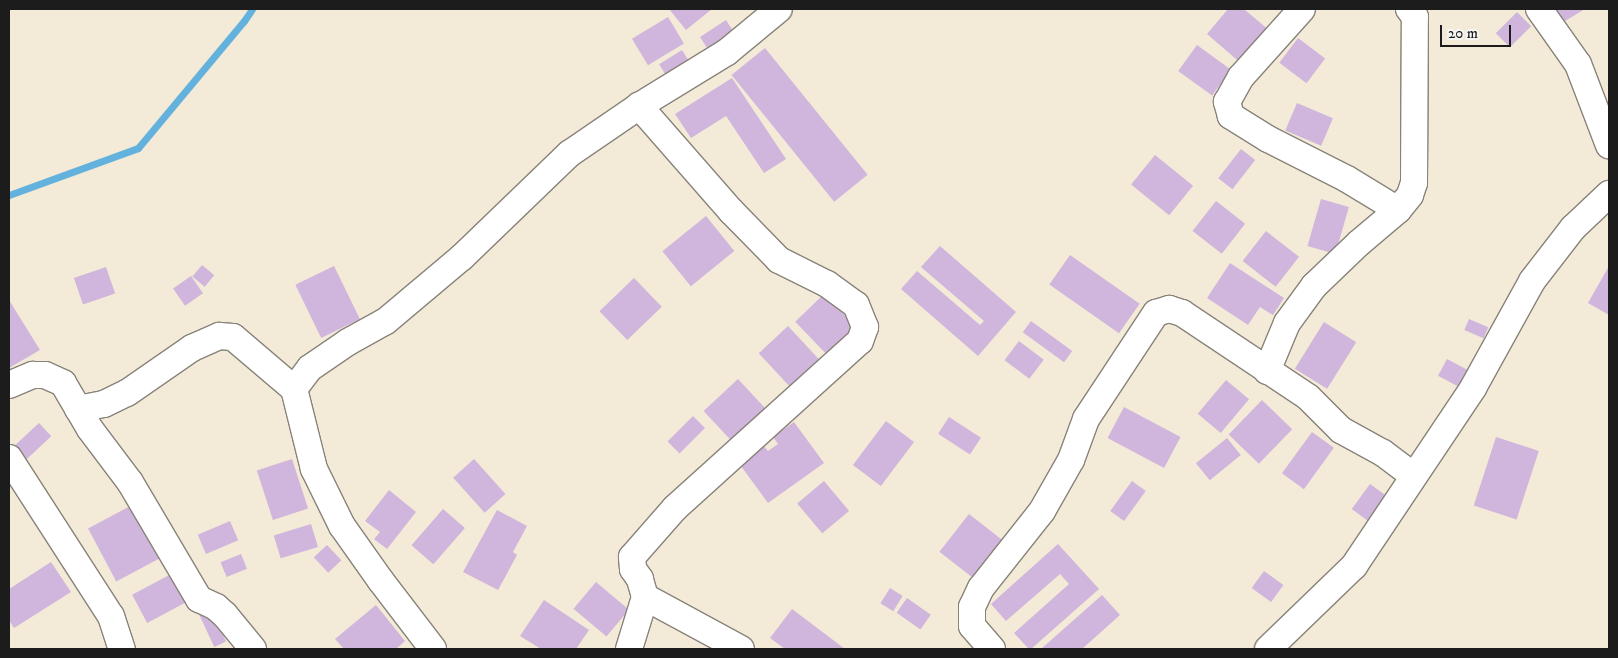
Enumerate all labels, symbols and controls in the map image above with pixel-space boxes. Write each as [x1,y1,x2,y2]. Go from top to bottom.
scale bar [1443,15,1514,47]
text: 20 m [1448,24,1478,43]

